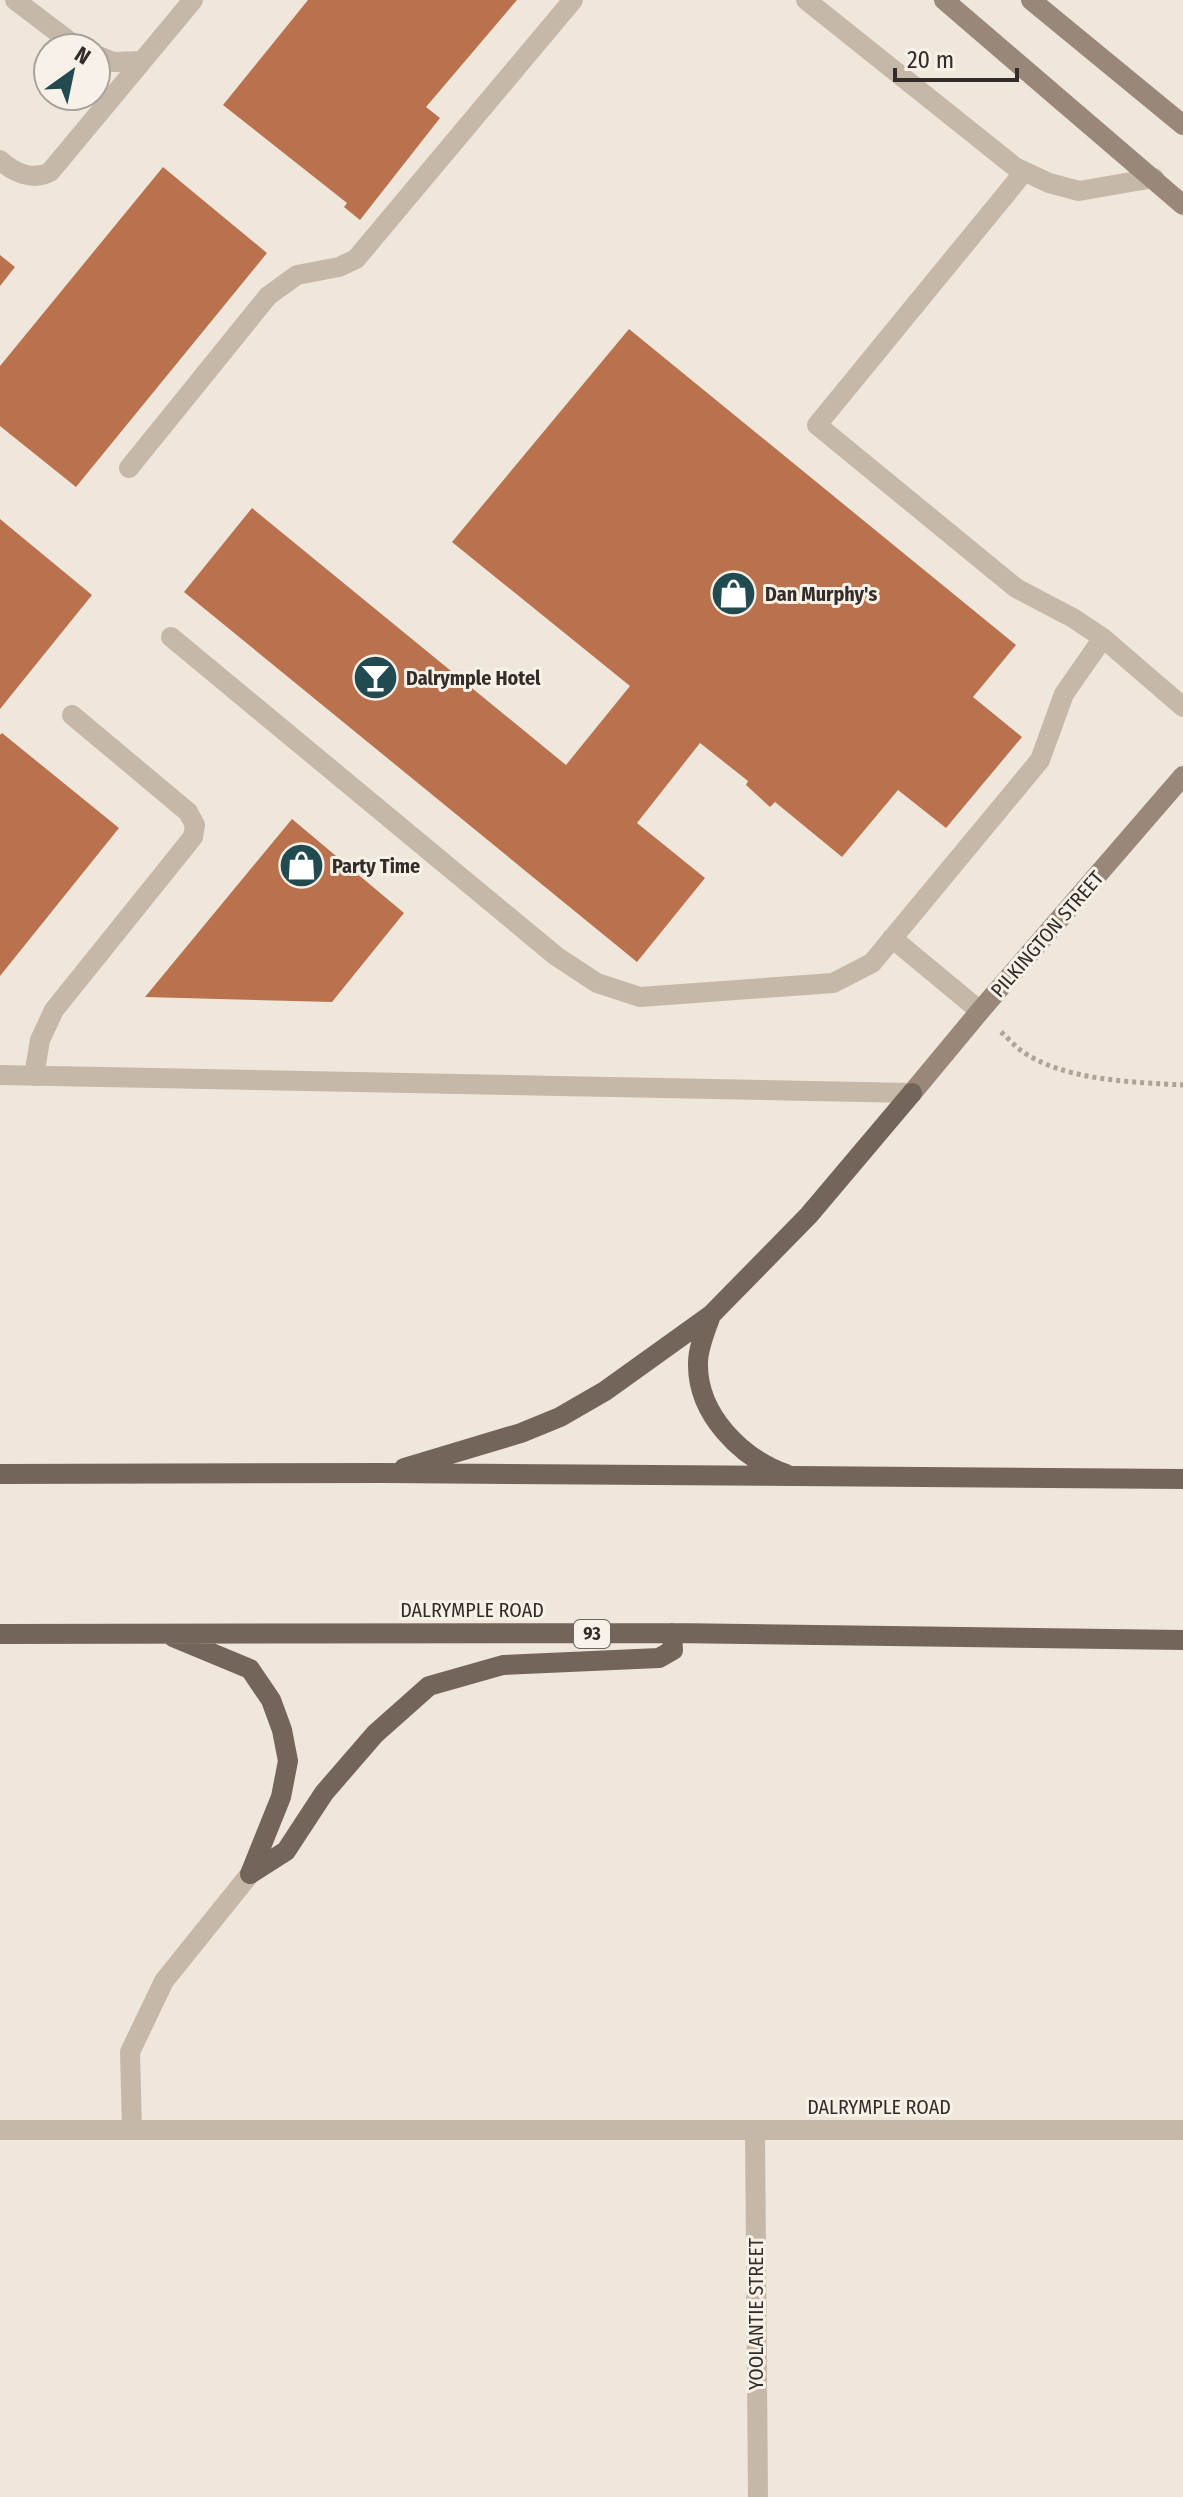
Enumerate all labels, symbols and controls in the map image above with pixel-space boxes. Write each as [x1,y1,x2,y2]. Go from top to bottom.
north arrow [32,32,112,112]
scale bar [895,32,1017,82]
text: N [70,41,96,71]
text: 20 m [907,46,954,74]
shop icon: Dan Murphy's [710,570,758,618]
place label: Dan Murphy's [765,582,877,606]
bar icon: Dalrymple Hotel [351,654,399,702]
place label: Dalrymple Hotel [406,666,541,690]
shop icon: Party Time [277,842,325,890]
place label: Party Time [332,854,420,878]
street label: PILKINGTON STREET [986,865,1109,1002]
street label: DALRYMPLE ROAD [400,1598,544,1622]
road number: 93 [574,1620,610,1648]
street label: DALRYMPLE ROAD [807,2095,951,2119]
street label: YOOLANTIE STREET [744,2237,768,2390]

